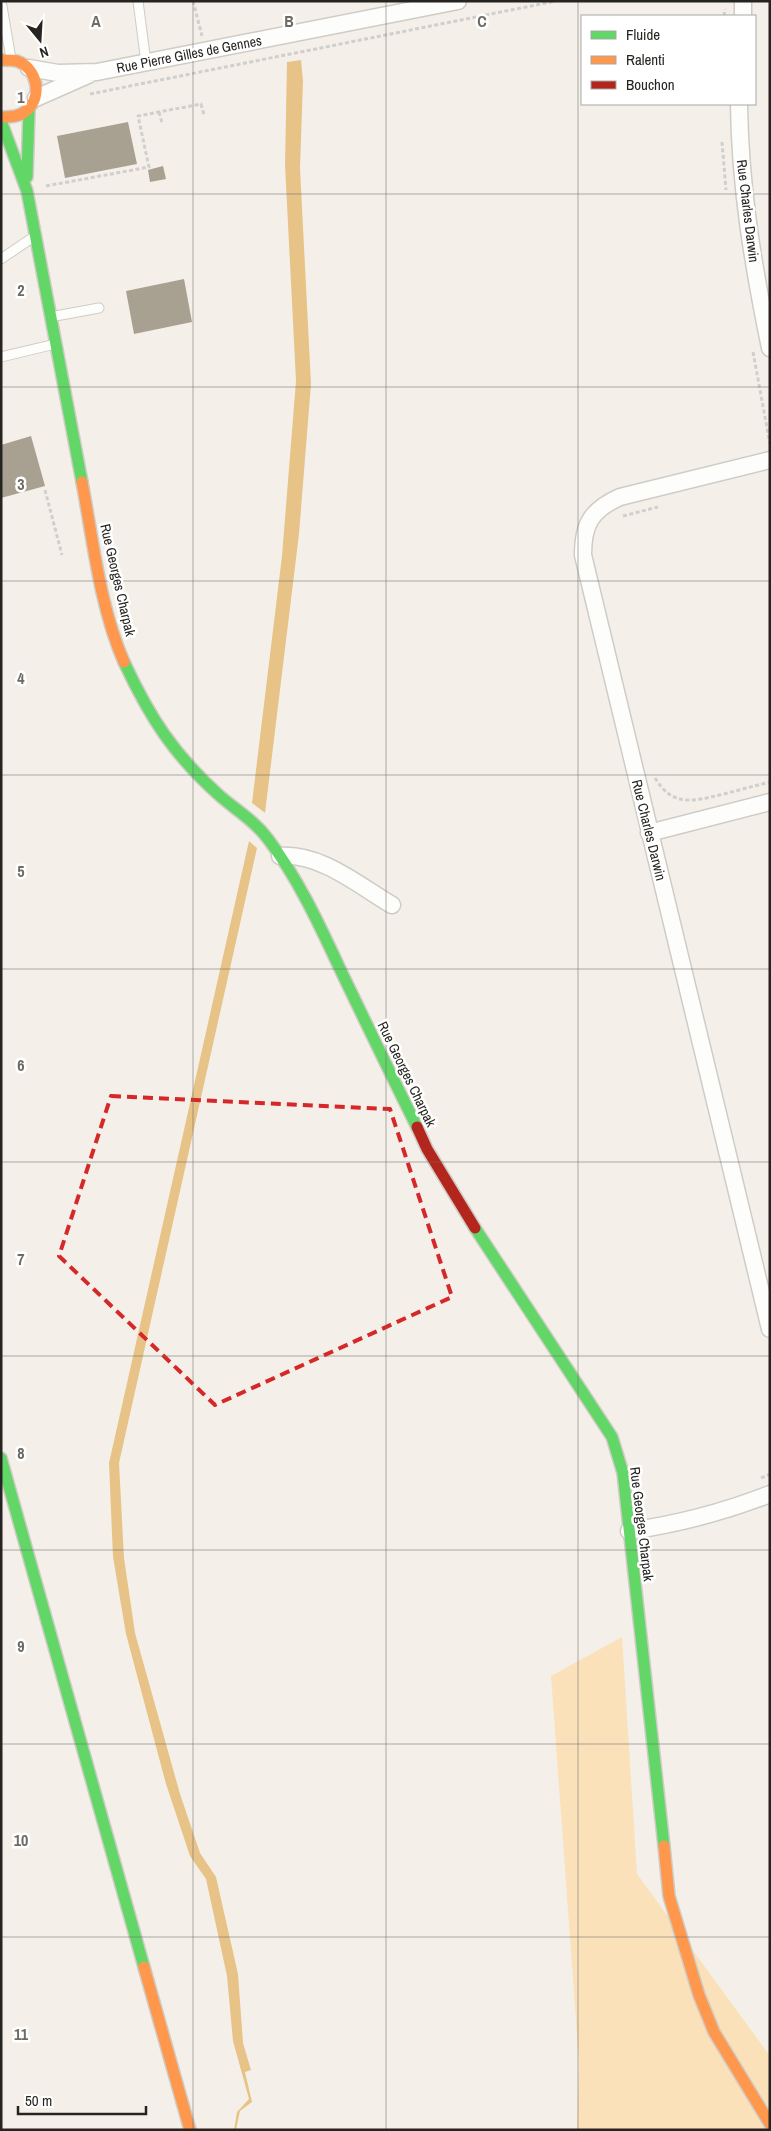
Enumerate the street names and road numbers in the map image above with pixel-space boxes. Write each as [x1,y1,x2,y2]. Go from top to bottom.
street label: Rue Pierre Gilles de Gennes [115,31,263,77]
street label: Rue Charles Darwin [733,159,763,263]
street label: Rue Georges Charpak [96,522,140,638]
street label: Rue Charles Darwin [628,778,670,882]
street label: Rue Georges Charpak [374,1018,440,1130]
street label: Rue Georges Charpak [626,1466,658,1582]

